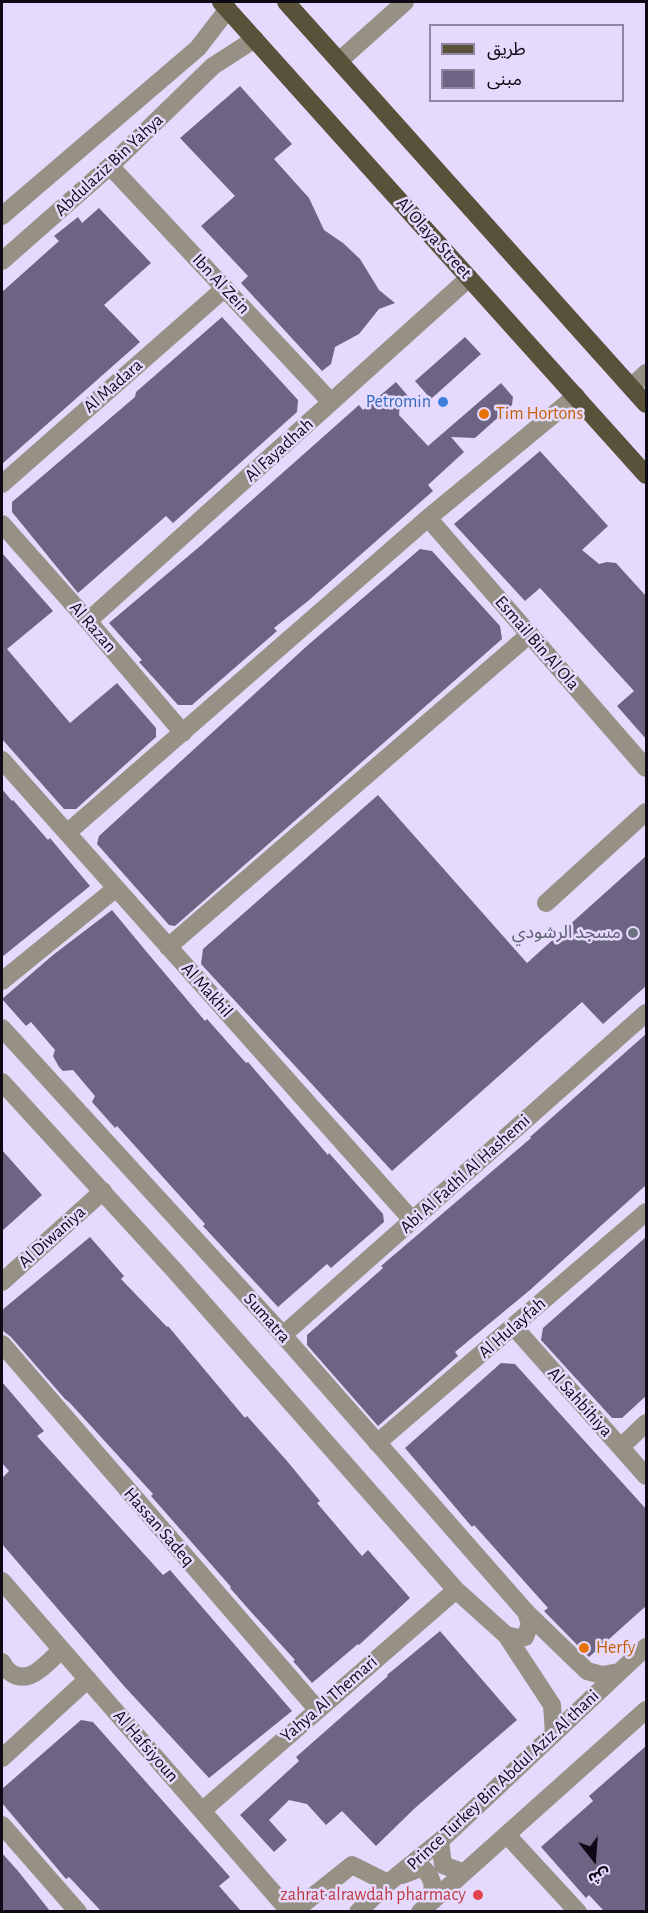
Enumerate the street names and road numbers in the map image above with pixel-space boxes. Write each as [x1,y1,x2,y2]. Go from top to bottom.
street label: Abdulaziz Bin Yahya [50,109,168,221]
street label: Al Olaya Street [392,193,476,283]
street label: Ibn Al Zein [188,249,254,319]
street label: Al Madara [79,354,147,418]
street label: Al Fayadhah [240,413,318,487]
street label: Esmail Bin Al Ola [490,591,584,695]
street label: Al Razan [65,597,121,657]
street label: Al Makhil [177,958,237,1022]
street label: Abi Al Fadhl Al Hashemi [395,1110,535,1238]
street label: Al Diwaniya [14,1201,90,1273]
street label: Sumatra [239,1289,295,1347]
street label: Al Hulayfah [474,1293,550,1363]
street label: Al Sahbihiya [543,1363,617,1441]
street label: Hassan Sadeq [119,1483,199,1571]
street label: Yahya Al Themari [276,1651,382,1747]
street label: Prince Turkey Bin Abdul Aziz Al thani [402,1685,604,1875]
street label: Al Hafsiyoun [109,1705,183,1787]

